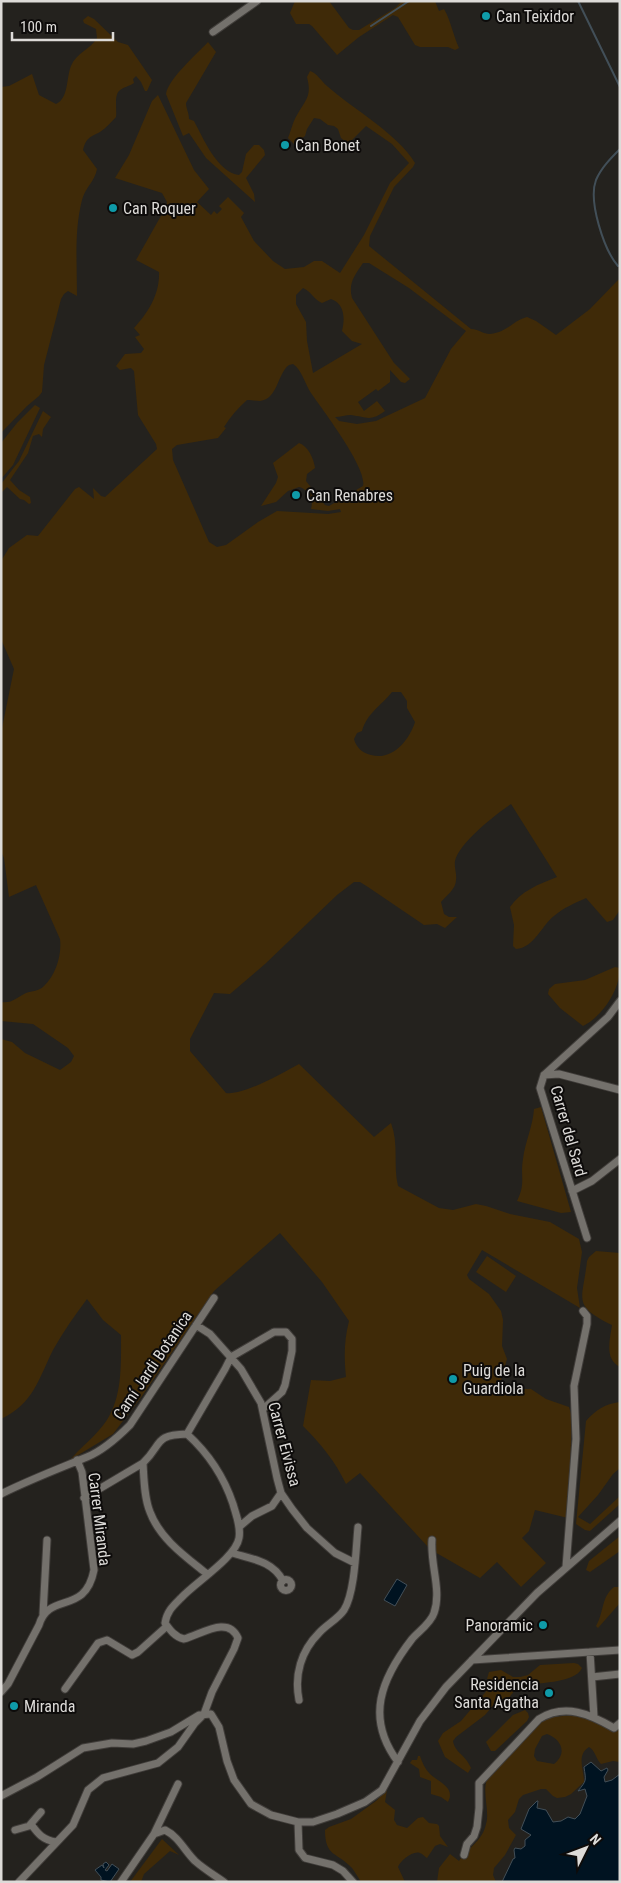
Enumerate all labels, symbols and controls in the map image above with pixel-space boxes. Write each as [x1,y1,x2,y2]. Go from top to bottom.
place label: Can Teixidor [496,7,574,26]
scale bar [12,10,114,42]
marker: Can Teixidor [480,10,492,22]
text: 100 m [20,18,57,36]
place label: Can Bonet [295,136,360,155]
marker: Can Bonet [279,139,291,151]
place label: Can Roquer [123,199,196,218]
marker: Can Roquer [107,202,119,214]
place label: Can Renabres [306,486,393,505]
marker: Can Renabres [290,489,302,501]
street label: Carrer del Sard [546,1083,591,1179]
street label: Camí Jardi Botanica [109,1307,196,1423]
place label: Puig de la Guardiola [463,1361,525,1398]
marker: Puig de la Guardiola [447,1373,459,1385]
street label: Carrer Eivissa [264,1400,305,1489]
street label: Carrer Miranda [84,1471,115,1567]
place label: Panoramic [465,1616,533,1635]
marker: Panoramic [537,1619,549,1631]
place label: Residencia Santa Agatha [454,1675,539,1712]
marker: Residencia Santa Agatha [543,1687,555,1699]
place label: Miranda [24,1697,75,1716]
marker: Miranda [8,1700,20,1712]
north arrow [561,1823,611,1873]
text: N [587,1831,604,1848]

